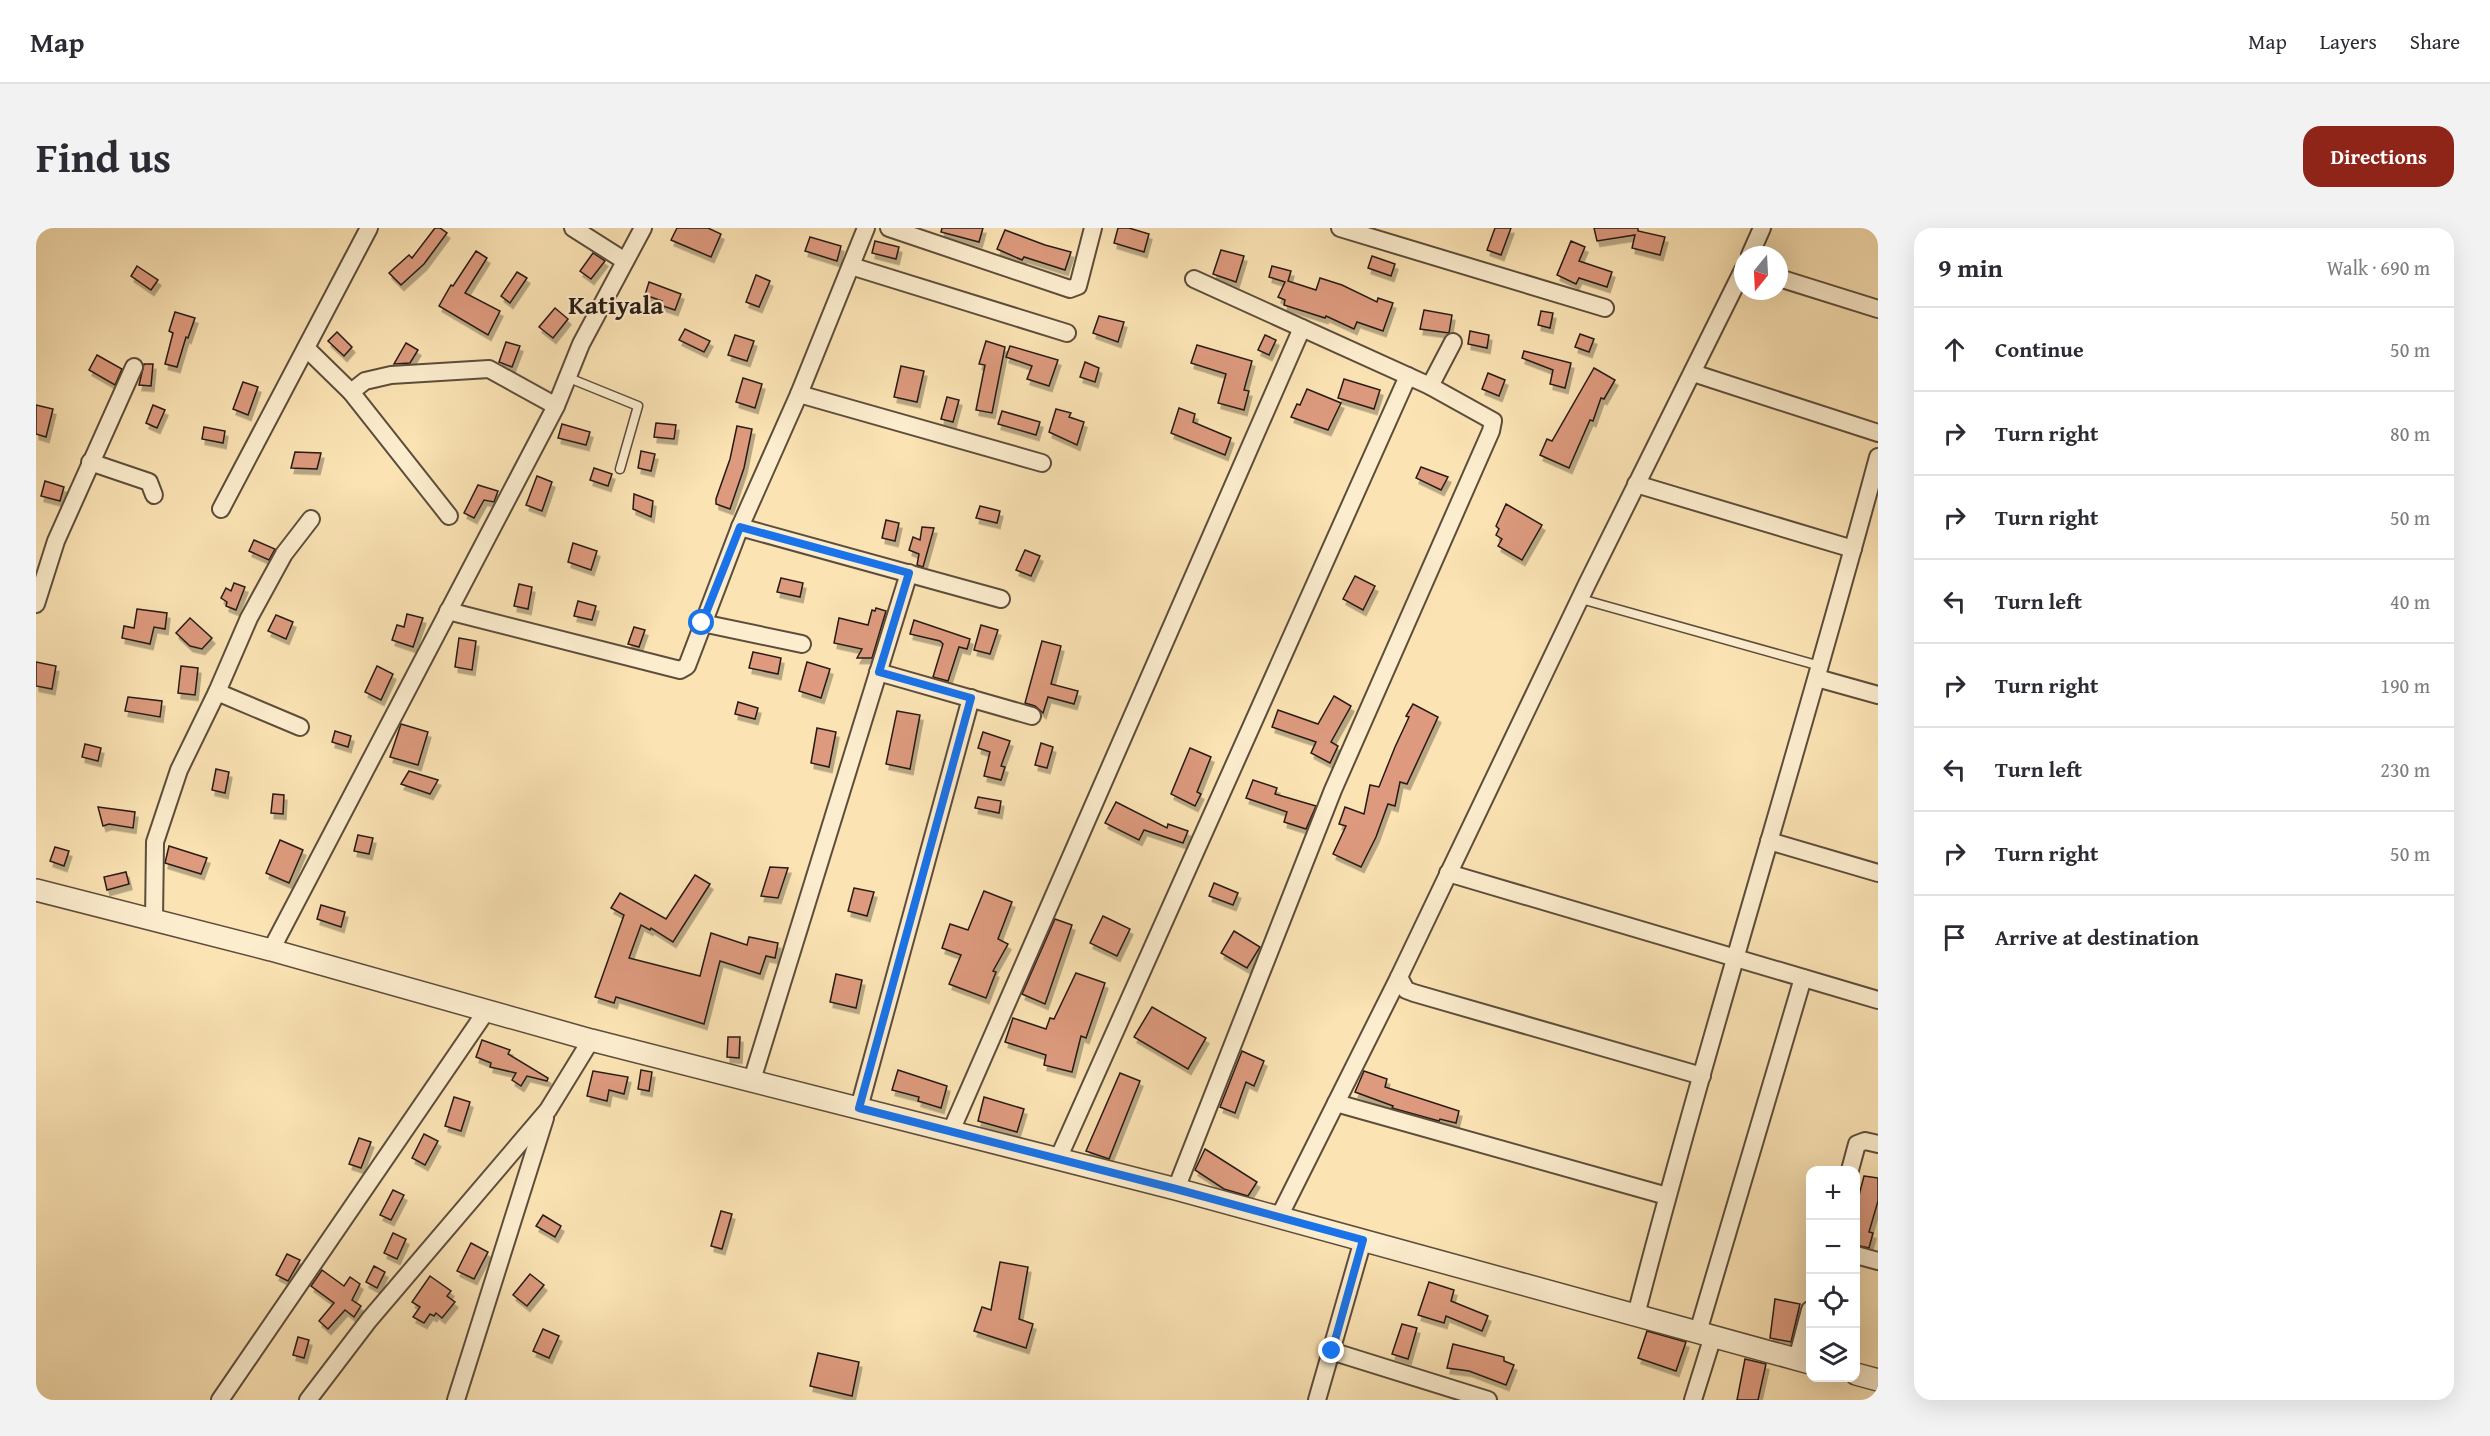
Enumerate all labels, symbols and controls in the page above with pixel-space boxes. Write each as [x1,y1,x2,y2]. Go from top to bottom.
text: Map [30,21,84,62]
text: Map [2248,26,2287,57]
text: Layers [2320,26,2377,57]
text: Share [2410,26,2460,57]
text: Find us [36,126,171,187]
button: Directions [2303,126,2454,187]
north arrow [1734,246,1788,300]
text: 9 min [1938,248,2003,287]
text: Walk · 690 m [2327,253,2430,282]
district label: Katiyala [568,285,664,324]
icon: ahead [1938,333,1971,366]
text: Continue [1995,333,2084,365]
text: 50 m [2390,335,2430,364]
icon: right [1938,417,1971,450]
text: Turn right [1995,417,2098,449]
text: 80 m [2390,419,2430,448]
icon: right [1938,501,1971,534]
text: Turn right [1995,501,2098,533]
text: 50 m [2390,503,2430,532]
icon: left [1938,585,1971,618]
text: Turn left [1995,585,2082,617]
text: 40 m [2390,587,2430,616]
route start [688,609,714,635]
icon: right [1938,669,1971,702]
text: Turn right [1995,669,2098,701]
text: 190 m [2380,671,2430,700]
icon: left [1938,753,1971,786]
text: Turn left [1995,753,2082,785]
text: 230 m [2380,755,2430,784]
icon: right [1938,837,1971,870]
text: Turn right [1995,837,2098,869]
text: 50 m [2390,839,2430,868]
icon: arrive [1938,921,1971,954]
text: Arrive at destination [1995,921,2199,953]
map controls [1806,1166,1860,1382]
button: + [1806,1166,1860,1220]
button: − [1806,1220,1860,1274]
button: locate [1806,1274,1860,1328]
button: layers [1806,1328,1860,1382]
route end [1318,1337,1344,1363]

